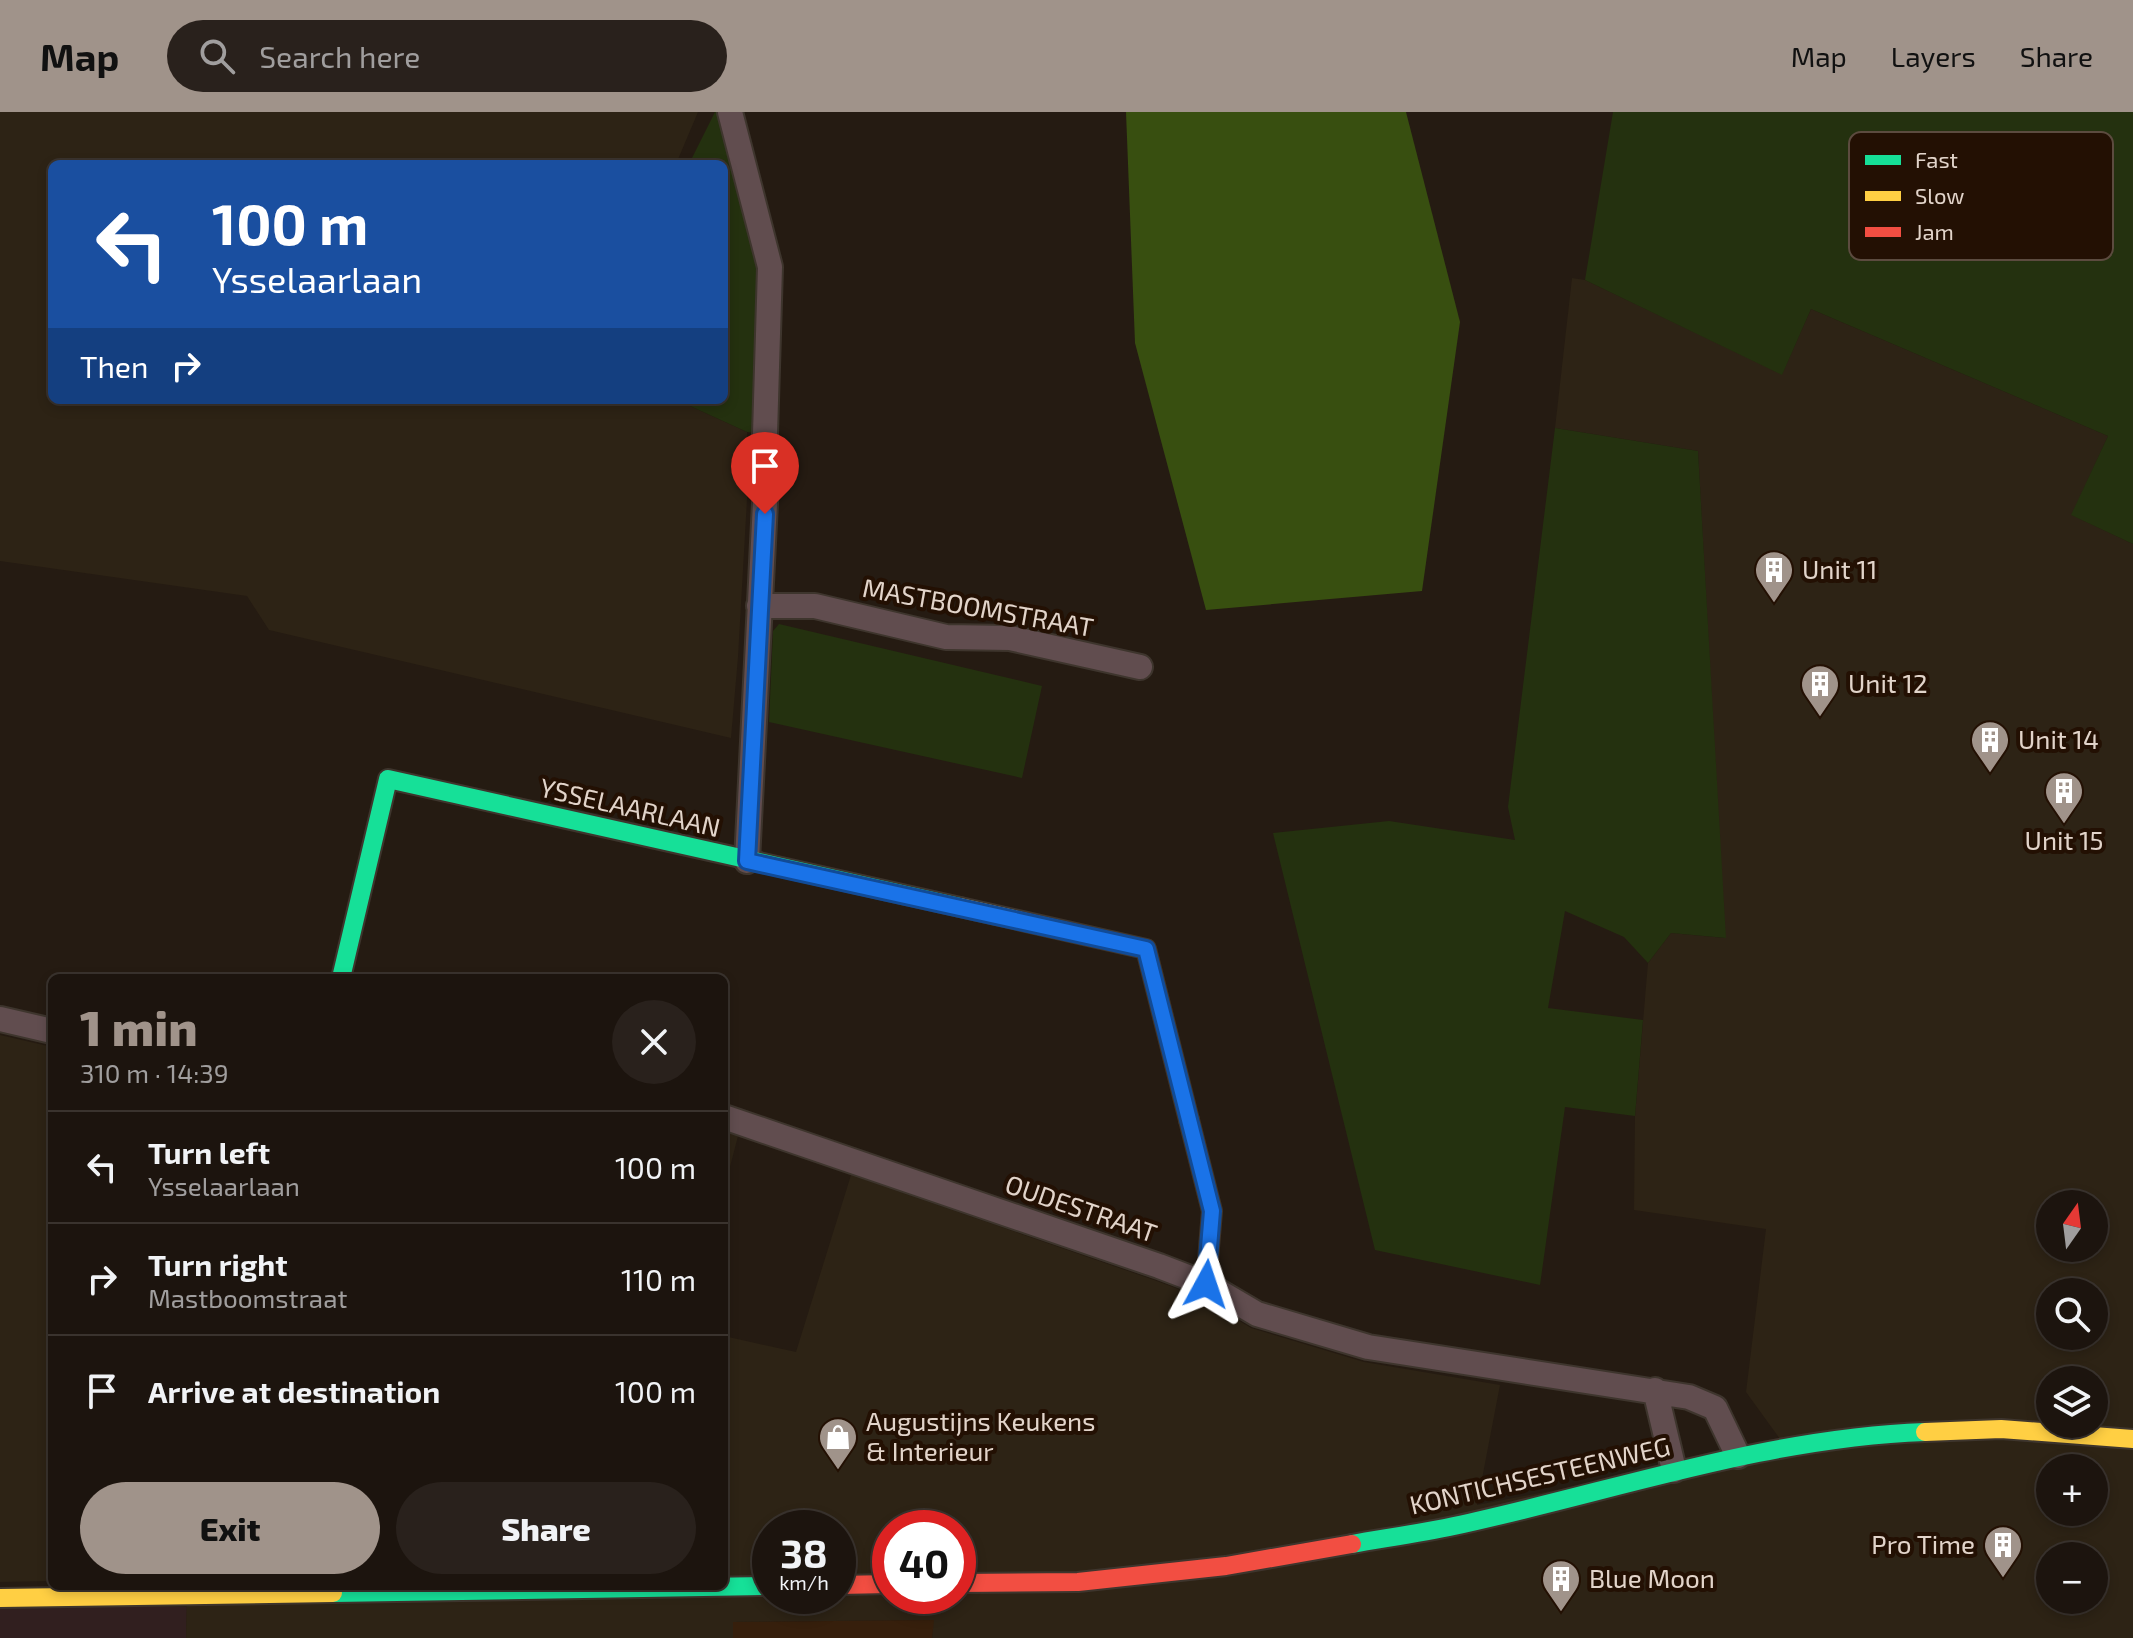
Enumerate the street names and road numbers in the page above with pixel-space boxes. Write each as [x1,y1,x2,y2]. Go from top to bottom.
street label: MASTBOOMSTRAAT [860,571,1096,642]
street label: YSSELAARLAAN [537,771,724,842]
street label: OUDESTRAAT [1002,1167,1161,1248]
street label: KONTICHSESTEENWEG [1406,1429,1673,1520]

